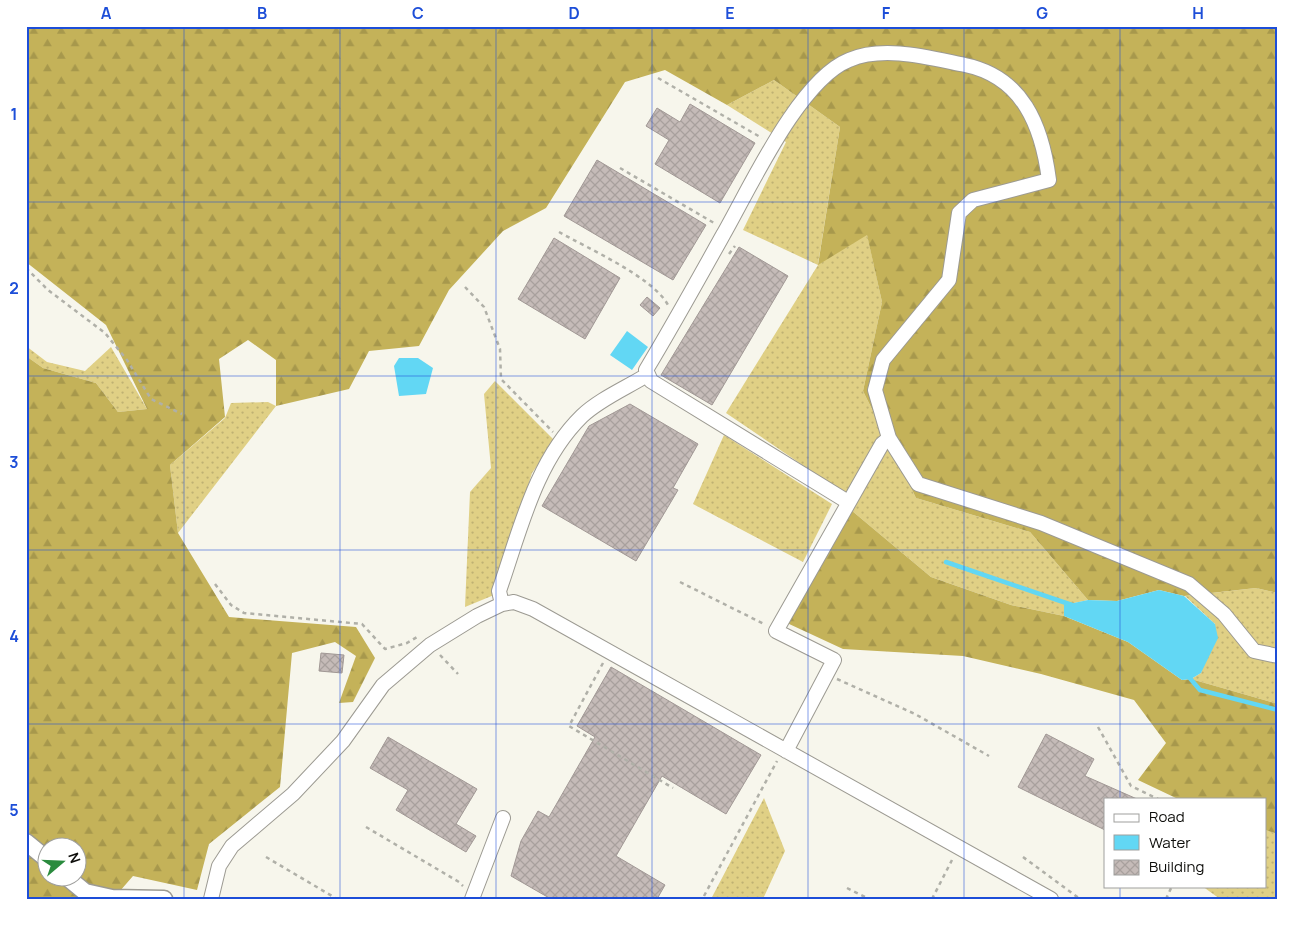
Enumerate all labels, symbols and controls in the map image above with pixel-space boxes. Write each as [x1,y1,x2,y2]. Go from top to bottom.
text: A [101,2,112,24]
text: B [257,2,267,24]
text: C [412,2,424,24]
text: D [568,2,580,24]
text: E [725,2,735,24]
text: F [882,2,891,24]
text: G [1036,2,1048,24]
text: H [1192,2,1204,24]
text: 1 [10,103,18,125]
text: 2 [9,277,19,299]
text: 3 [9,451,19,473]
text: 4 [9,625,19,647]
legend [1104,798,1266,888]
text: 5 [9,799,19,821]
text: Road [1149,806,1185,827]
text: Water [1149,832,1191,853]
north arrow [38,838,88,888]
text: N [64,850,85,865]
text: Building [1149,856,1204,877]

